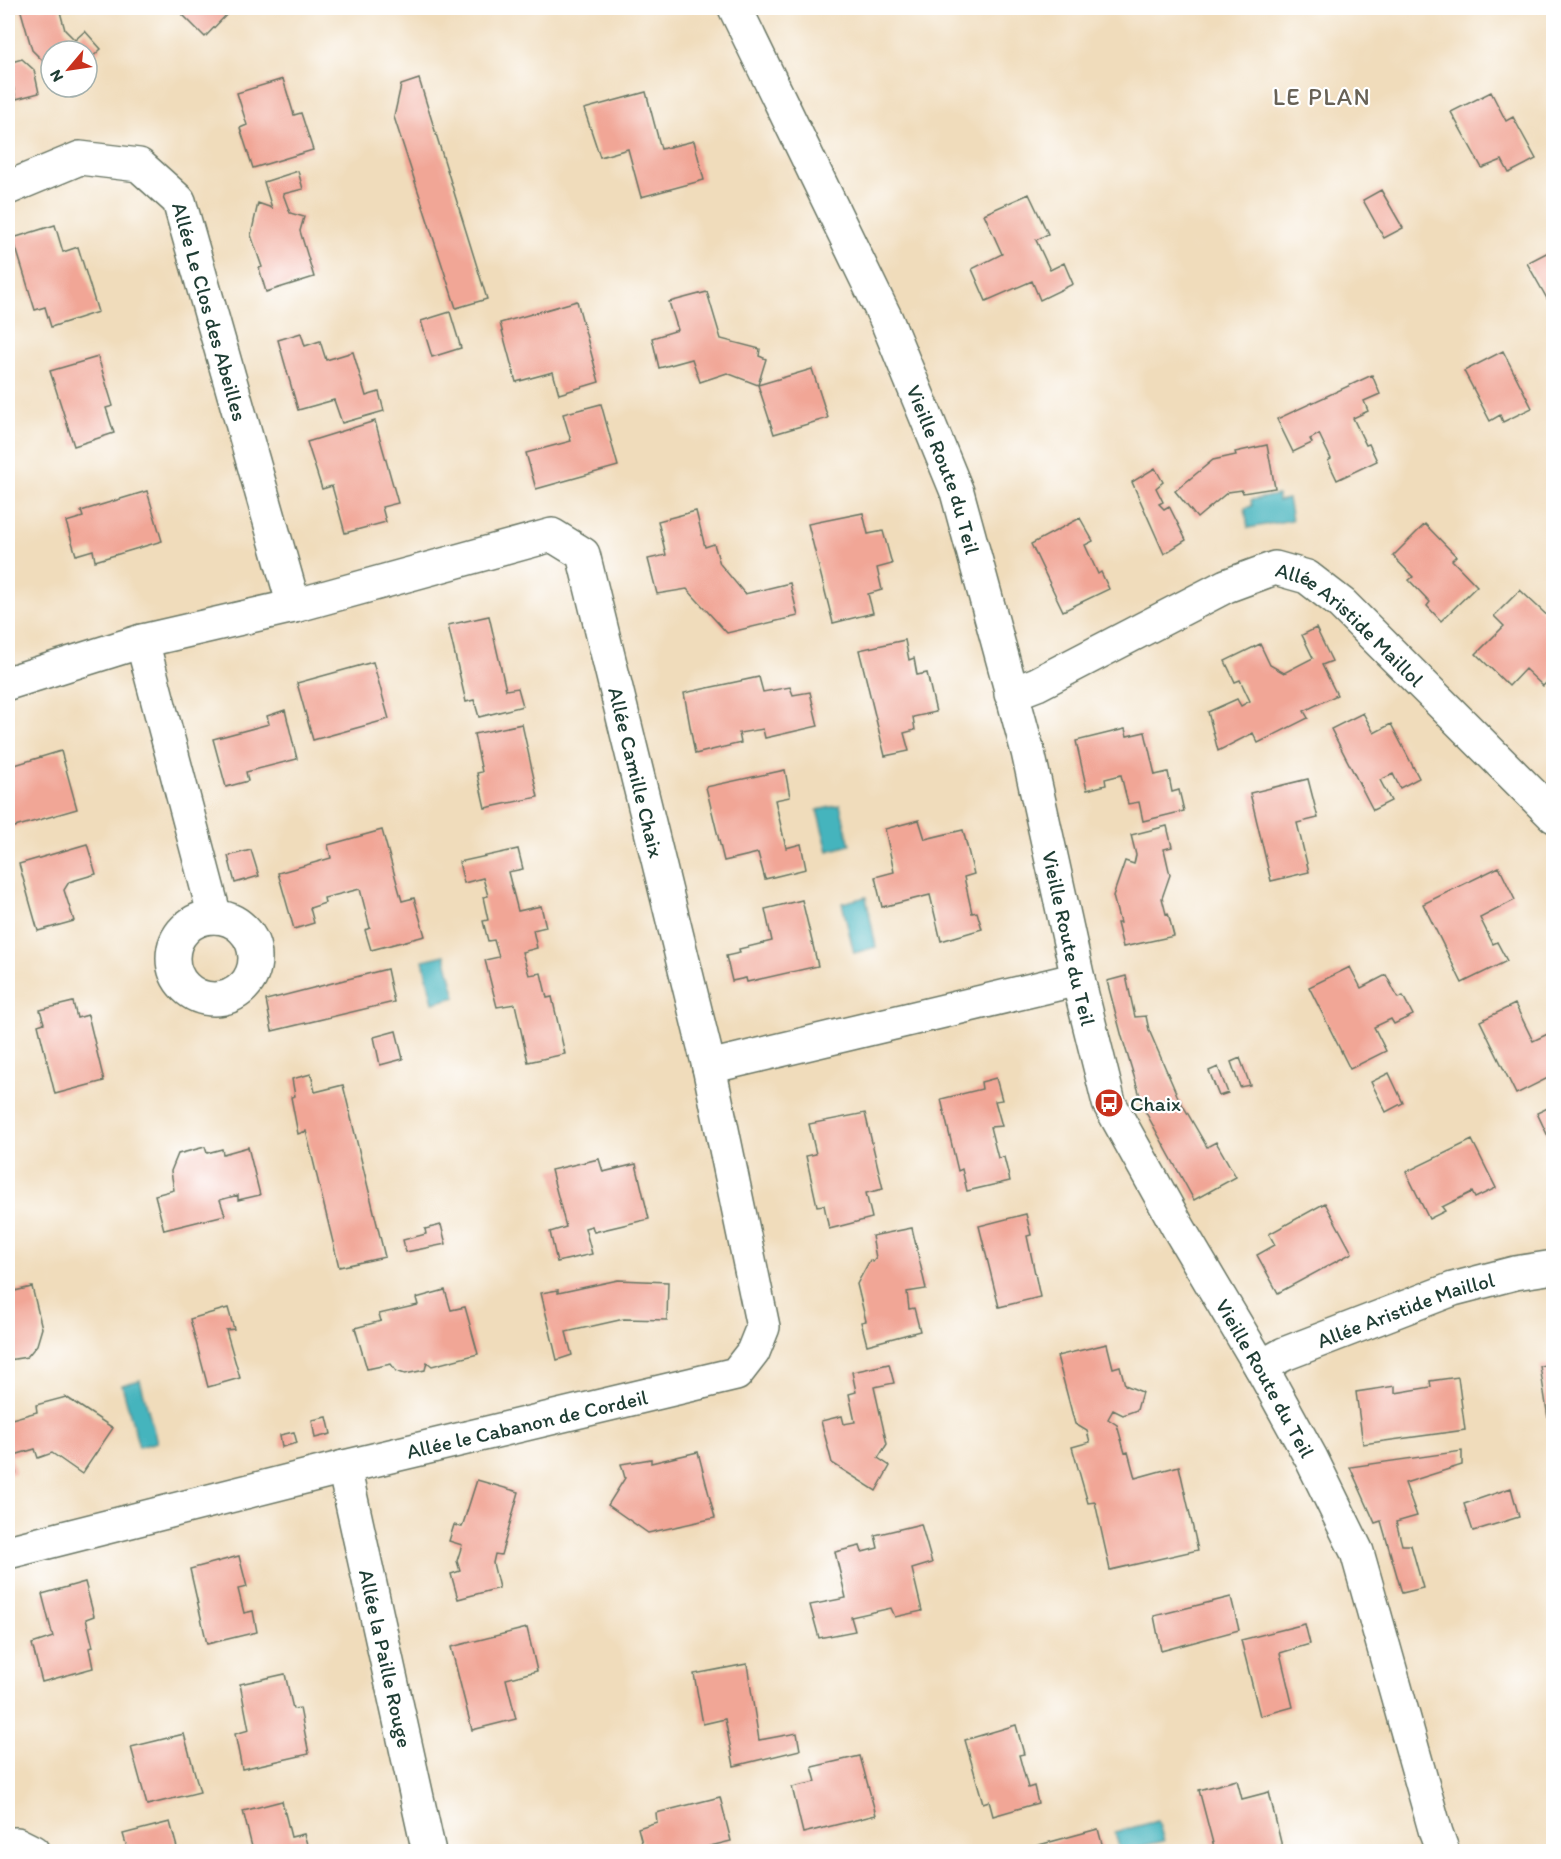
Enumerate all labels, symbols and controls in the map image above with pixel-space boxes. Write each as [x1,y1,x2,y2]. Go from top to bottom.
north arrow [39,39,99,99]
text: N [45,67,67,85]
district label: LE PLAN [1273,82,1371,111]
street label: Allée Le Clos des Abeilles [167,199,253,424]
street label: Vieille Route du Teil [902,381,986,557]
street label: Allée Aristide Maillol [1273,556,1429,691]
street label: Allée Camille Chaix [604,684,670,860]
street label: Vieille Route du Teil [1038,848,1102,1028]
bus stop icon: Chaix [1093,1087,1125,1119]
place label: Chaix [1130,1091,1181,1116]
street label: Allée Aristide Maillol [1313,1266,1497,1353]
street label: Vieille Route du Teil [1211,1294,1321,1462]
street label: Allée le Cabanon de Cordeil [404,1384,650,1464]
street label: Allée la Paille Rouge [354,1567,418,1750]

